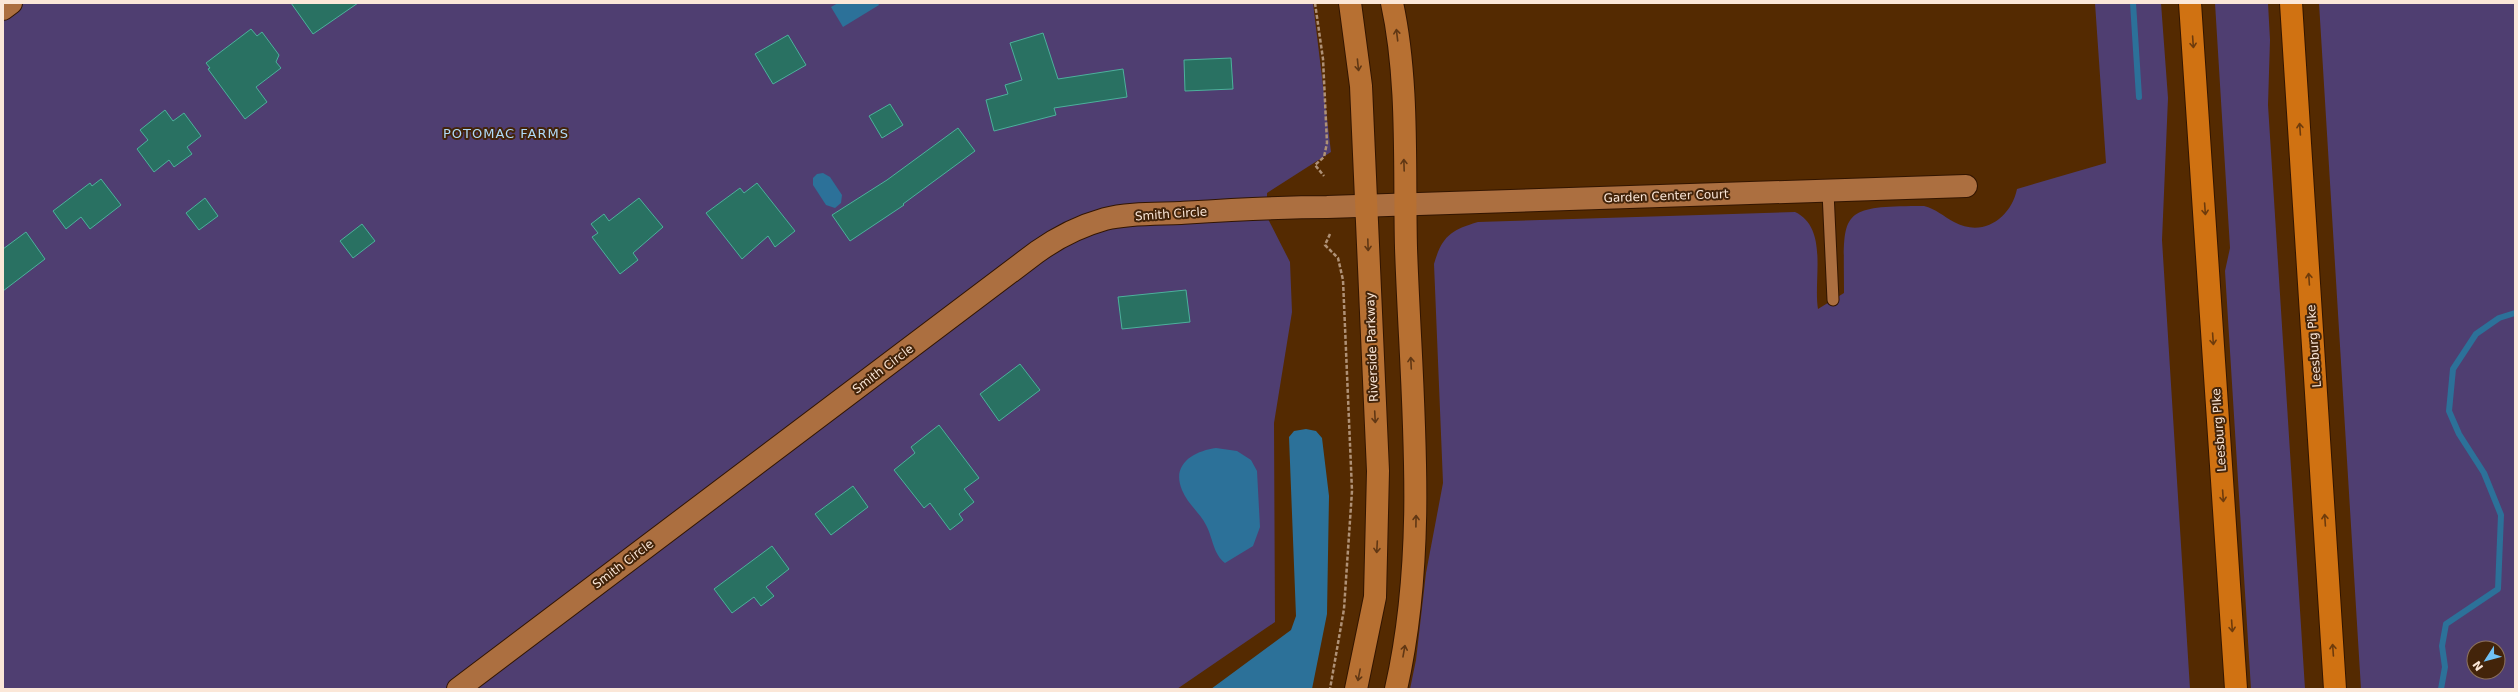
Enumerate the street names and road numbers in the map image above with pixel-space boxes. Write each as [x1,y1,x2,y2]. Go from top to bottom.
street label: Garden Center Court [1603,187,1729,205]
street label: Smith Circle [1134,204,1208,224]
street label: Riverside Parkway [1363,292,1381,402]
street label: Leesburg Pike [2304,304,2324,388]
street label: Smith Circle [850,342,916,396]
street label: Leesburg PIke [2209,388,2229,472]
street label: Smith Circle [590,537,656,591]

